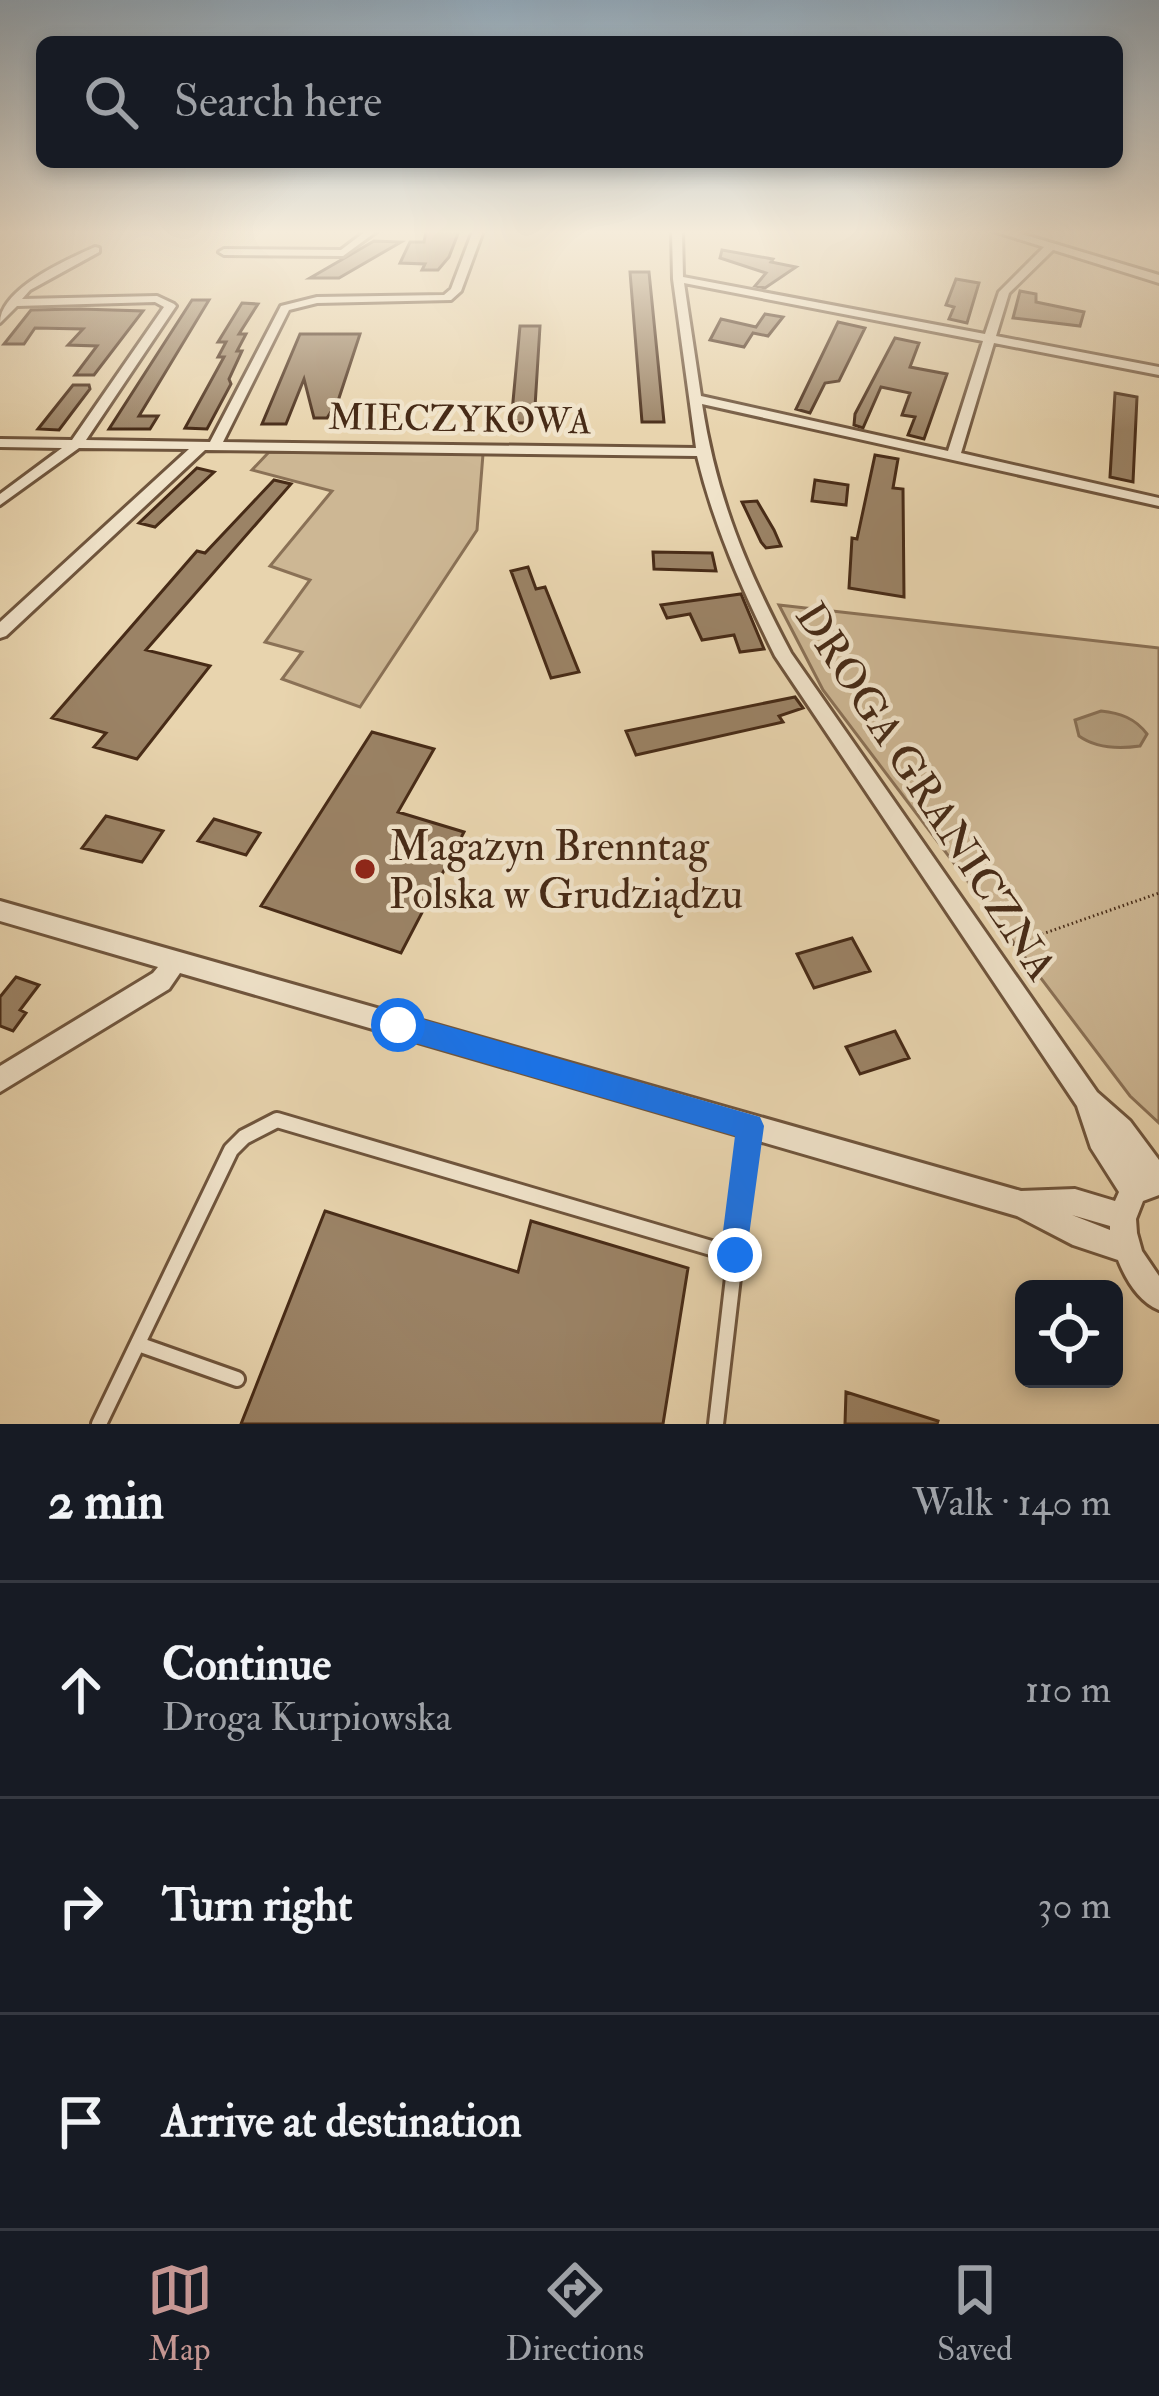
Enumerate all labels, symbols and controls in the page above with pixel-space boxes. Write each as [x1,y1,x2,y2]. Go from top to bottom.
search box [36,36,1123,168]
icon: search [78,69,144,135]
text: Search here [174,74,382,130]
street label: MIECZYKOWA [328,395,592,444]
street label: DROGA GRANICZNA [784,593,1067,991]
place label: Magazyn Brenntag Polska w Grudziądzu [389,821,743,921]
marker: Magazyn Brenntag Polska w Grudziądzu [352,856,378,882]
route start [371,998,425,1052]
route end [708,1228,762,1282]
map controls [1015,1280,1123,1388]
button: locate [1015,1280,1123,1388]
text: 2 min [48,1470,164,1534]
text: Walk · 140 m [913,1478,1111,1527]
text: Continue [162,1637,331,1693]
icon: ahead [48,1657,114,1723]
text: 110 m [1025,1665,1111,1714]
text: Droga Kurpiowska [162,1693,452,1742]
icon: right [48,1873,114,1939]
text: Turn right [162,1878,352,1934]
text: 30 m [1038,1881,1111,1930]
icon: arrive [48,2089,114,2155]
text: Arrive at destination [162,2094,522,2150]
tab: Map [147,2257,213,2370]
tab: Directions [506,2257,644,2370]
tab: Saved [937,2257,1012,2370]

